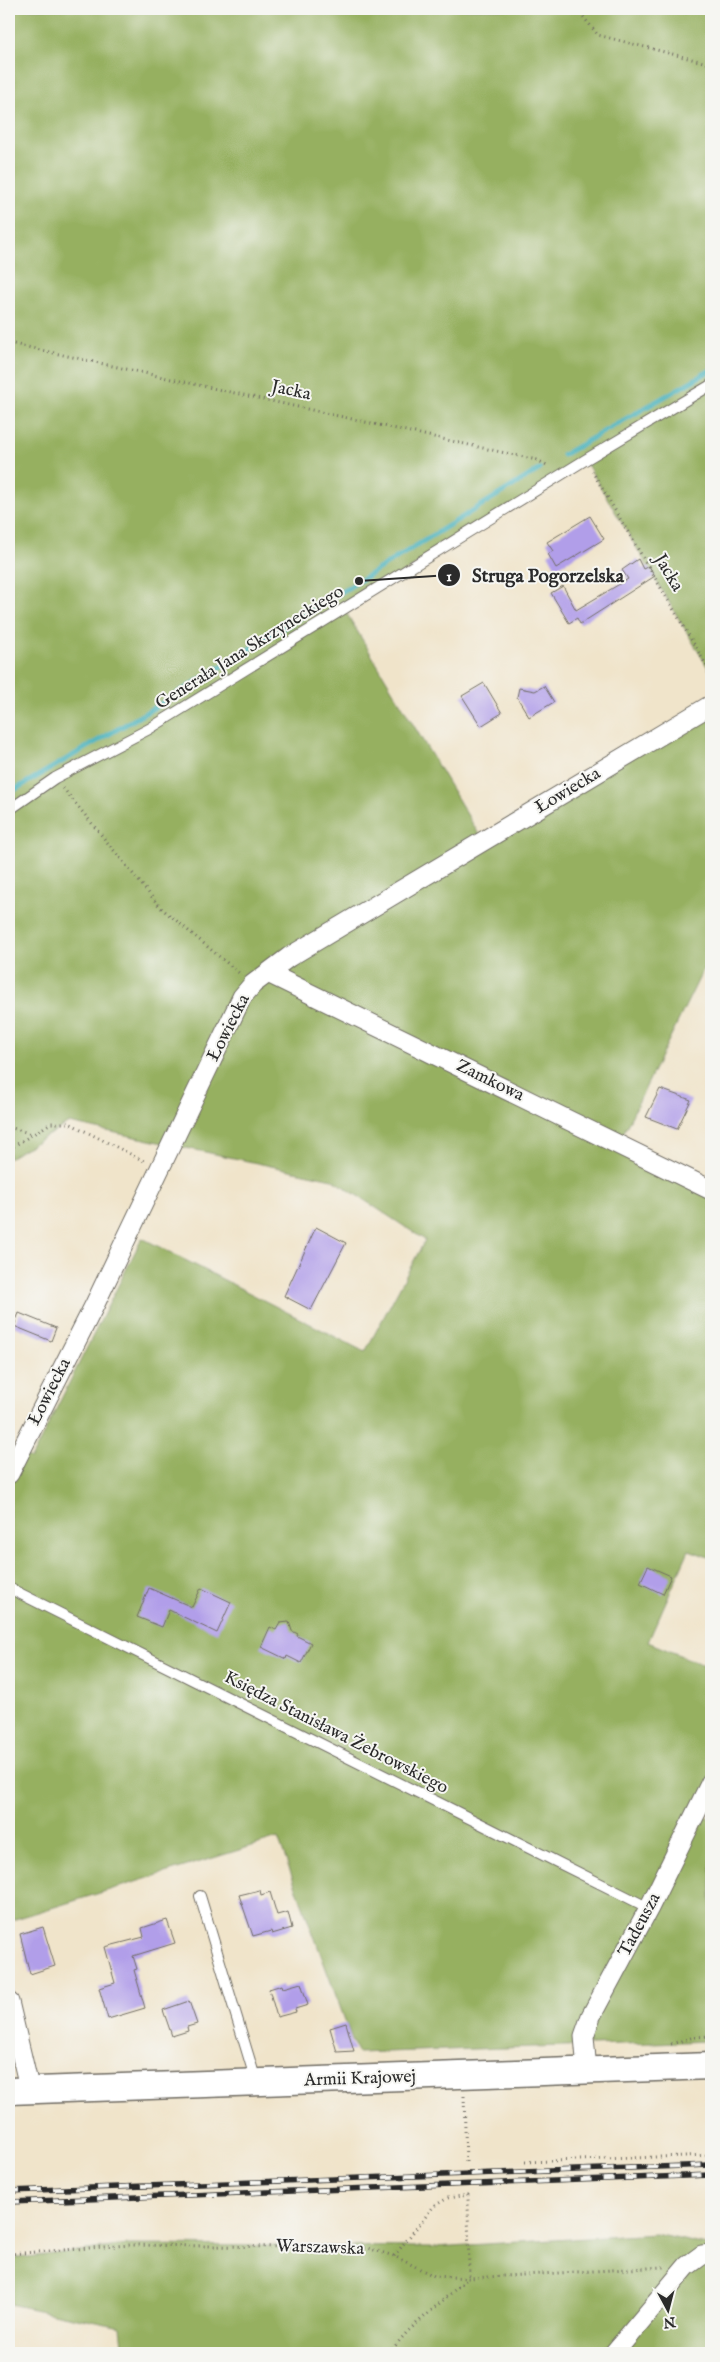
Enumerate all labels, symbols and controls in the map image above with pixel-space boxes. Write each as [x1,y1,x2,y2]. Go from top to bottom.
street label: Jacka [267,375,313,406]
street label: Jacka [647,548,688,596]
callout: Struga Pogorzelska [437,558,634,592]
text: Struga Pogorzelska [472,565,625,589]
text: 1 [446,567,452,586]
street label: Generała Jana Skrzyneckiego [152,580,349,715]
street label: Łowiecka [531,762,605,820]
street label: Łowiecka [202,990,256,1065]
street label: Zamkowa [452,1055,528,1107]
street label: Łowiecka [23,1354,77,1429]
street label: Księdza Stanisława Żebrowskiego [220,1665,453,1800]
street label: Tadeusza [614,1889,666,1961]
street label: Armii Krajowej [303,2066,416,2092]
street label: Warszawska [276,2235,365,2261]
north arrow [642,2284,692,2334]
text: N [662,2312,678,2332]

